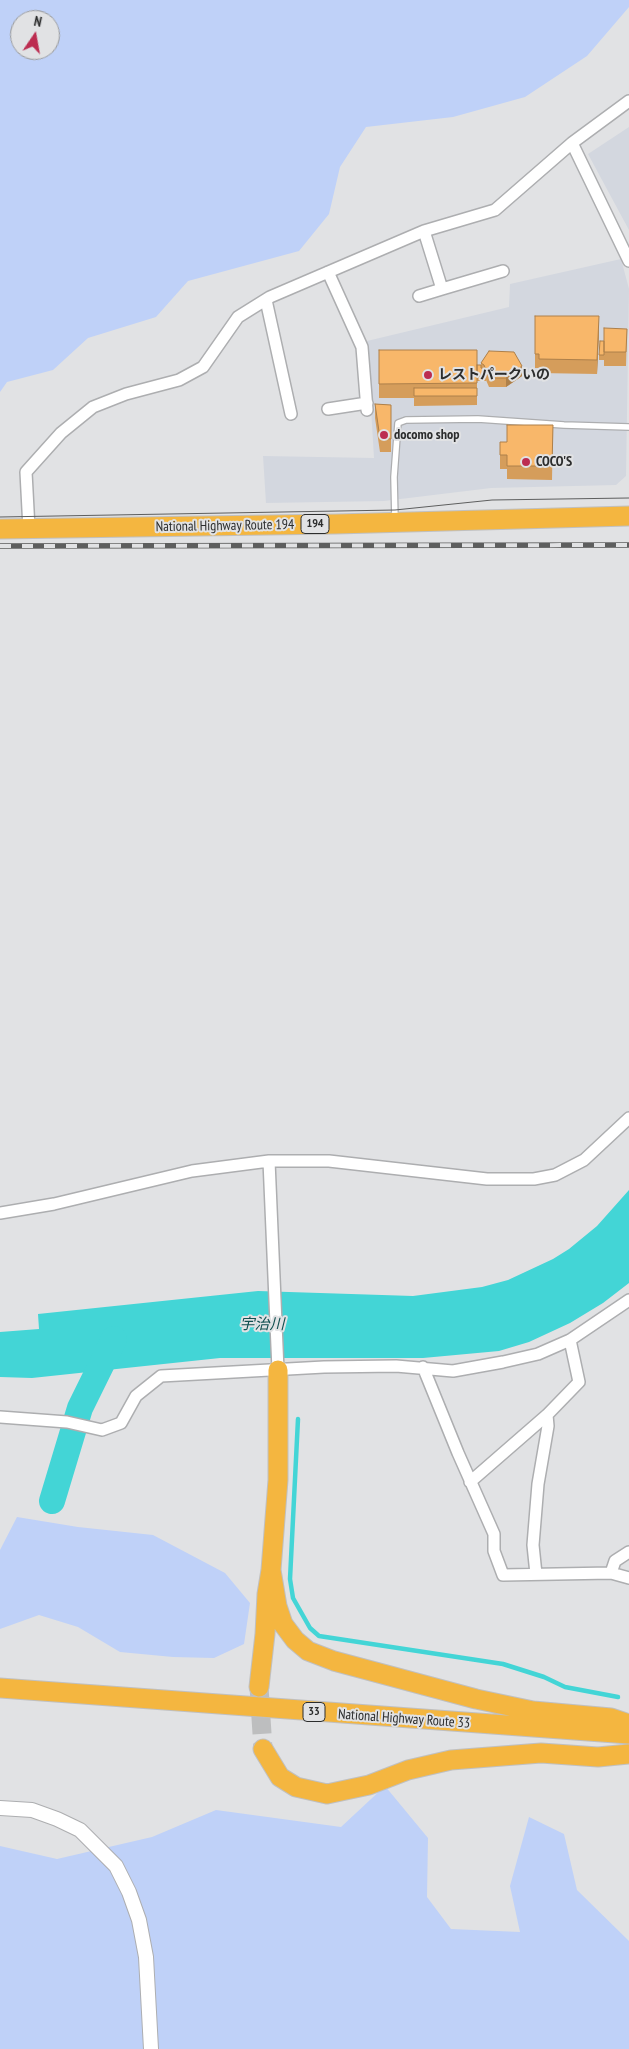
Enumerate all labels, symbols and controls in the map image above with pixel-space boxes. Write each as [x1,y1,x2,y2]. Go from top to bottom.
north arrow [10,10,60,60]
text: N [32,12,43,31]
place label: レストパークいの [438,367,550,383]
marker: レストパークいの [422,369,434,381]
place label: docomo shop [394,427,459,443]
marker: docomo shop [378,429,390,441]
place label: COCO'S [536,454,572,470]
marker: COCO'S [520,456,532,468]
road number: 194 [301,514,329,534]
street label: National Highway Route 194 [156,516,294,536]
water label: 宇治川 [240,1316,284,1334]
road number: 33 [303,1702,325,1721]
street label: National Highway Route 33 [337,1706,471,1732]

